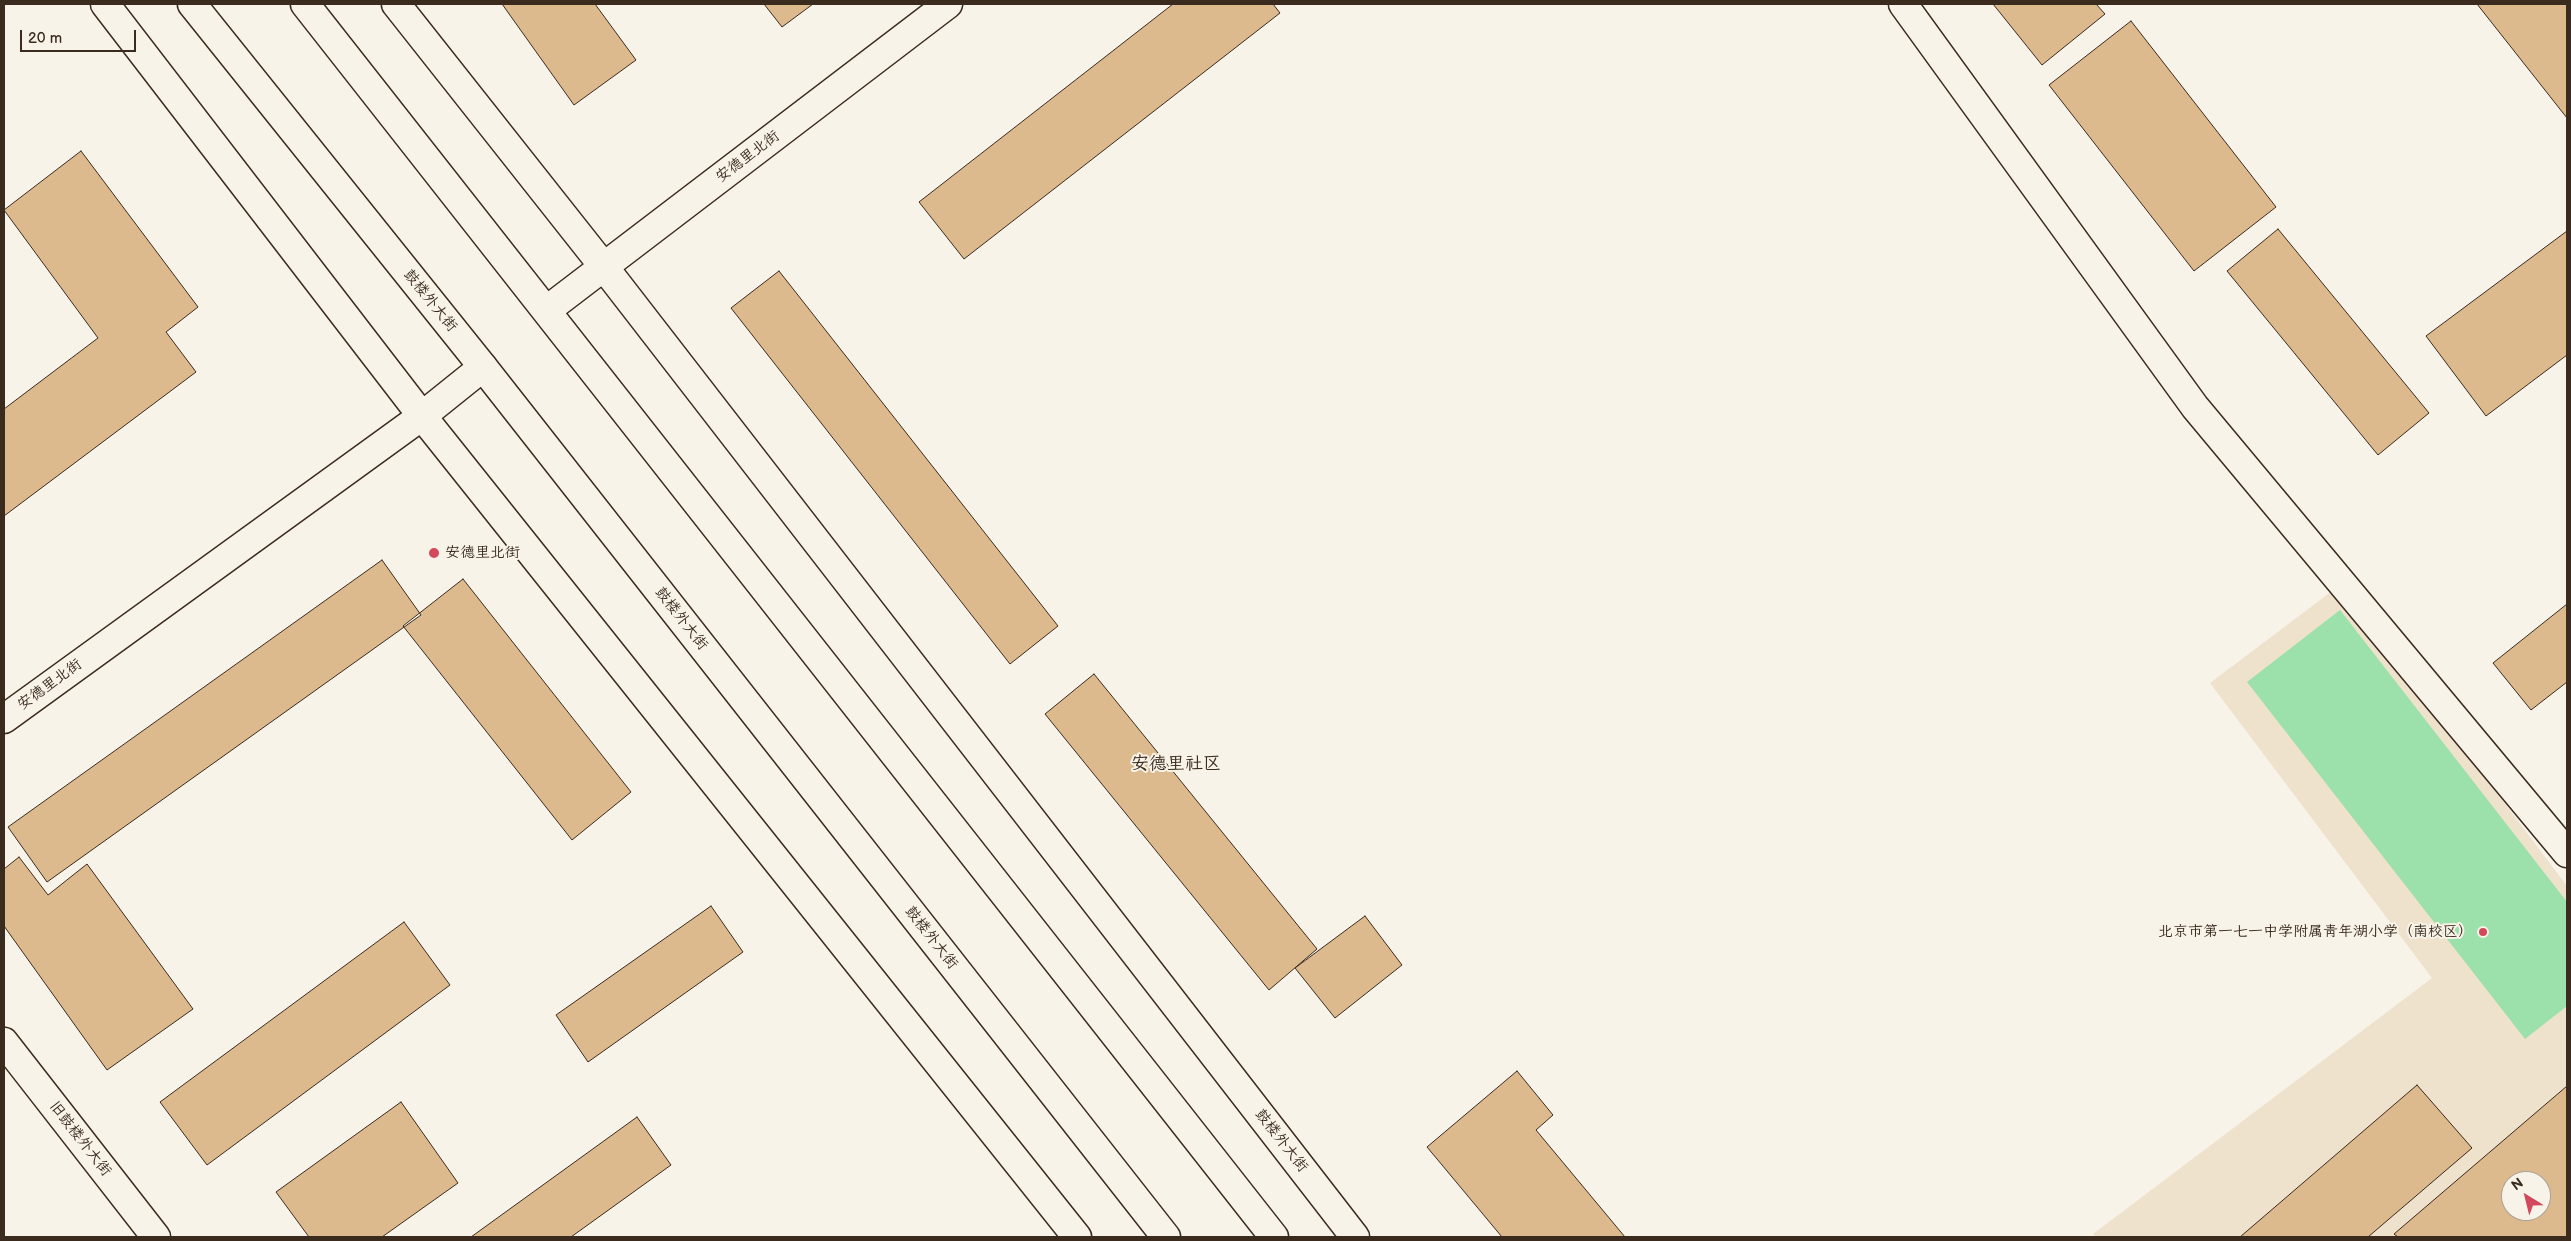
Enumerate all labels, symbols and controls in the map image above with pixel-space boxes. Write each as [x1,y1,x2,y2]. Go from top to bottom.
scale bar [22,20,139,52]
text: 20 m [28,29,62,48]
street label: 安德里北街 [713,127,783,187]
street label: 鼓楼外大街 [399,266,461,336]
place label: 安德里北街 [445,544,520,562]
marker: 安德里北街 [427,546,441,560]
street label: 鼓楼外大街 [651,584,711,654]
street label: 安德里北街 [14,656,86,714]
district label: 安德里社区 [1131,753,1221,775]
street label: 鼓楼外大街 [901,903,961,973]
place label: 北京市第一七一中学附属青年湖小学（南校区） [2158,923,2473,941]
marker: 北京市第一七一中学附属青年湖小学（南校区） [2477,926,2489,938]
street label: 旧鼓楼外大街 [45,1098,115,1180]
street label: 鼓楼外大街 [1251,1106,1311,1176]
north arrow [2501,1171,2551,1221]
text: N [2508,1174,2527,1194]

